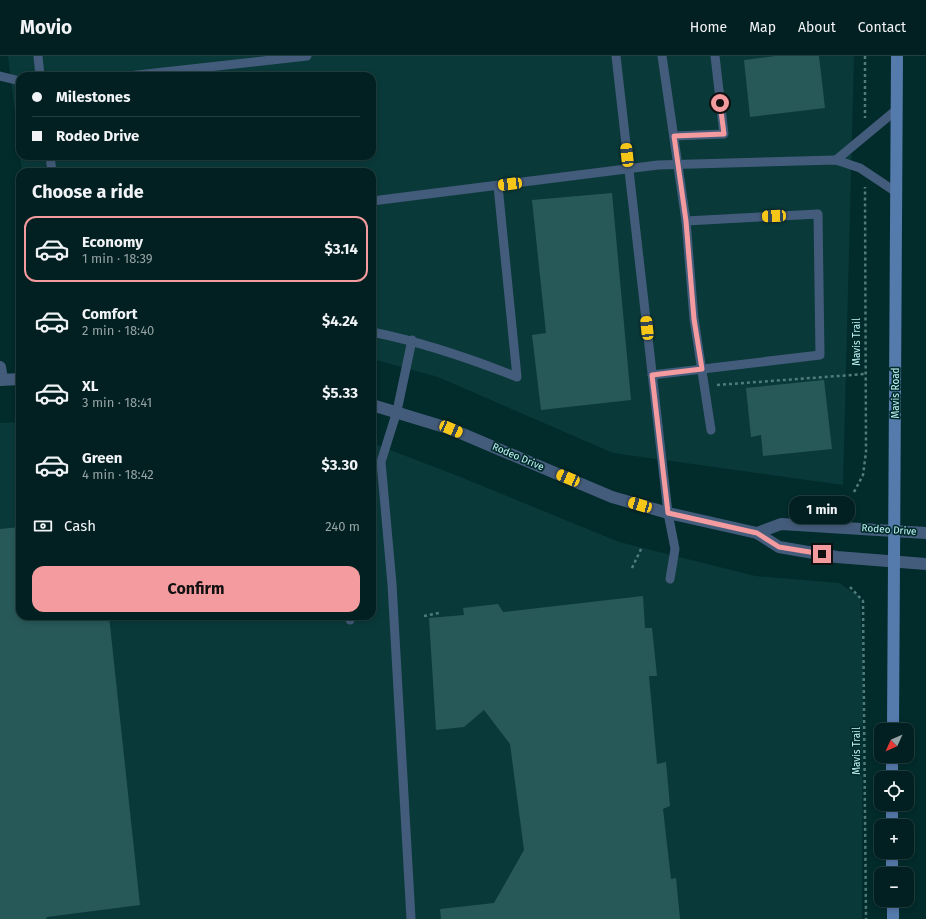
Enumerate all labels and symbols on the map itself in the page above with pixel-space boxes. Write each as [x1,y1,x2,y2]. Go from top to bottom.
route start [711,94,729,112]
car [620,142,634,168]
car [497,177,523,191]
car [762,209,786,223]
car [640,315,654,341]
street label: Mavis Trail [851,318,863,366]
street label: Mavis Road [890,367,902,419]
car [438,419,464,439]
street label: Rodeo Drive [490,441,546,473]
car [555,468,581,488]
car [627,496,653,514]
callout: 1 min [789,496,855,524]
street label: Rodeo Drive [861,522,917,538]
route end [813,545,831,563]
north arrow [874,723,914,763]
street label: Mavis Trail [851,727,863,775]

